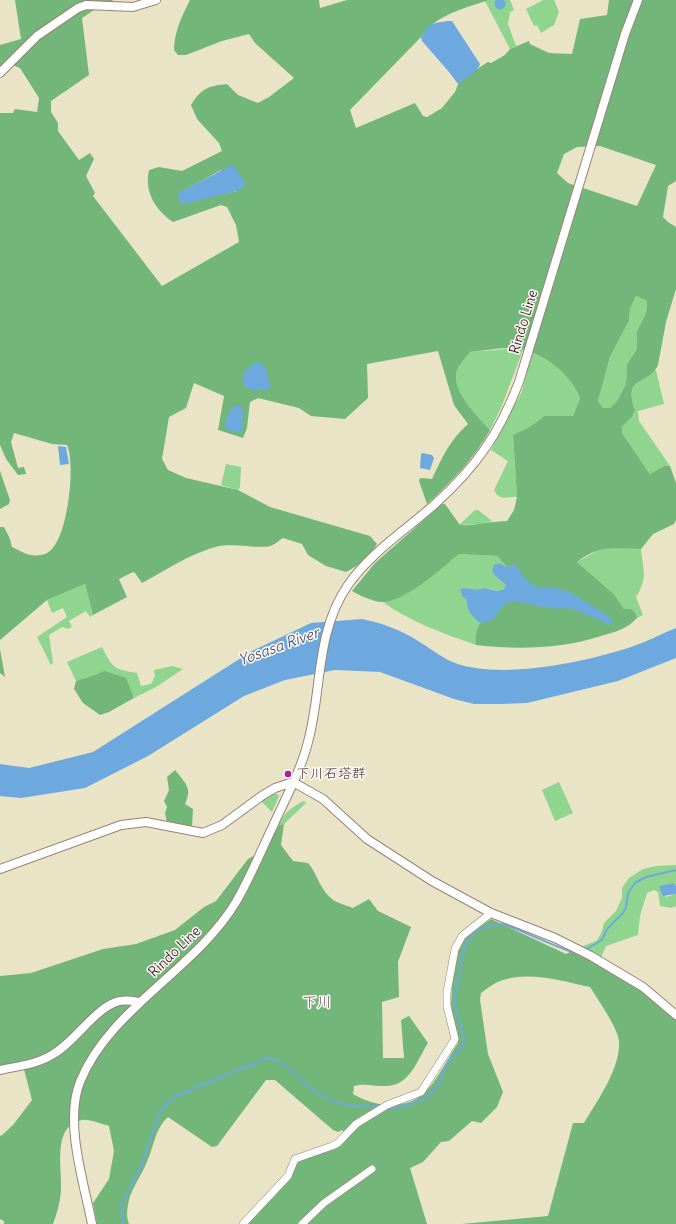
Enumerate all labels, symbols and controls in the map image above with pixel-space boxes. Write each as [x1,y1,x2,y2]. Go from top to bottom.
street label: Rindo Line [506,288,542,356]
water label: Yosasa River [236,624,322,670]
place label: 下川石塔群 [296,766,366,782]
marker: 下川石塔群 [283,769,293,779]
street label: Rindo Line [145,923,205,981]
district label: 下川 [302,994,332,1012]

